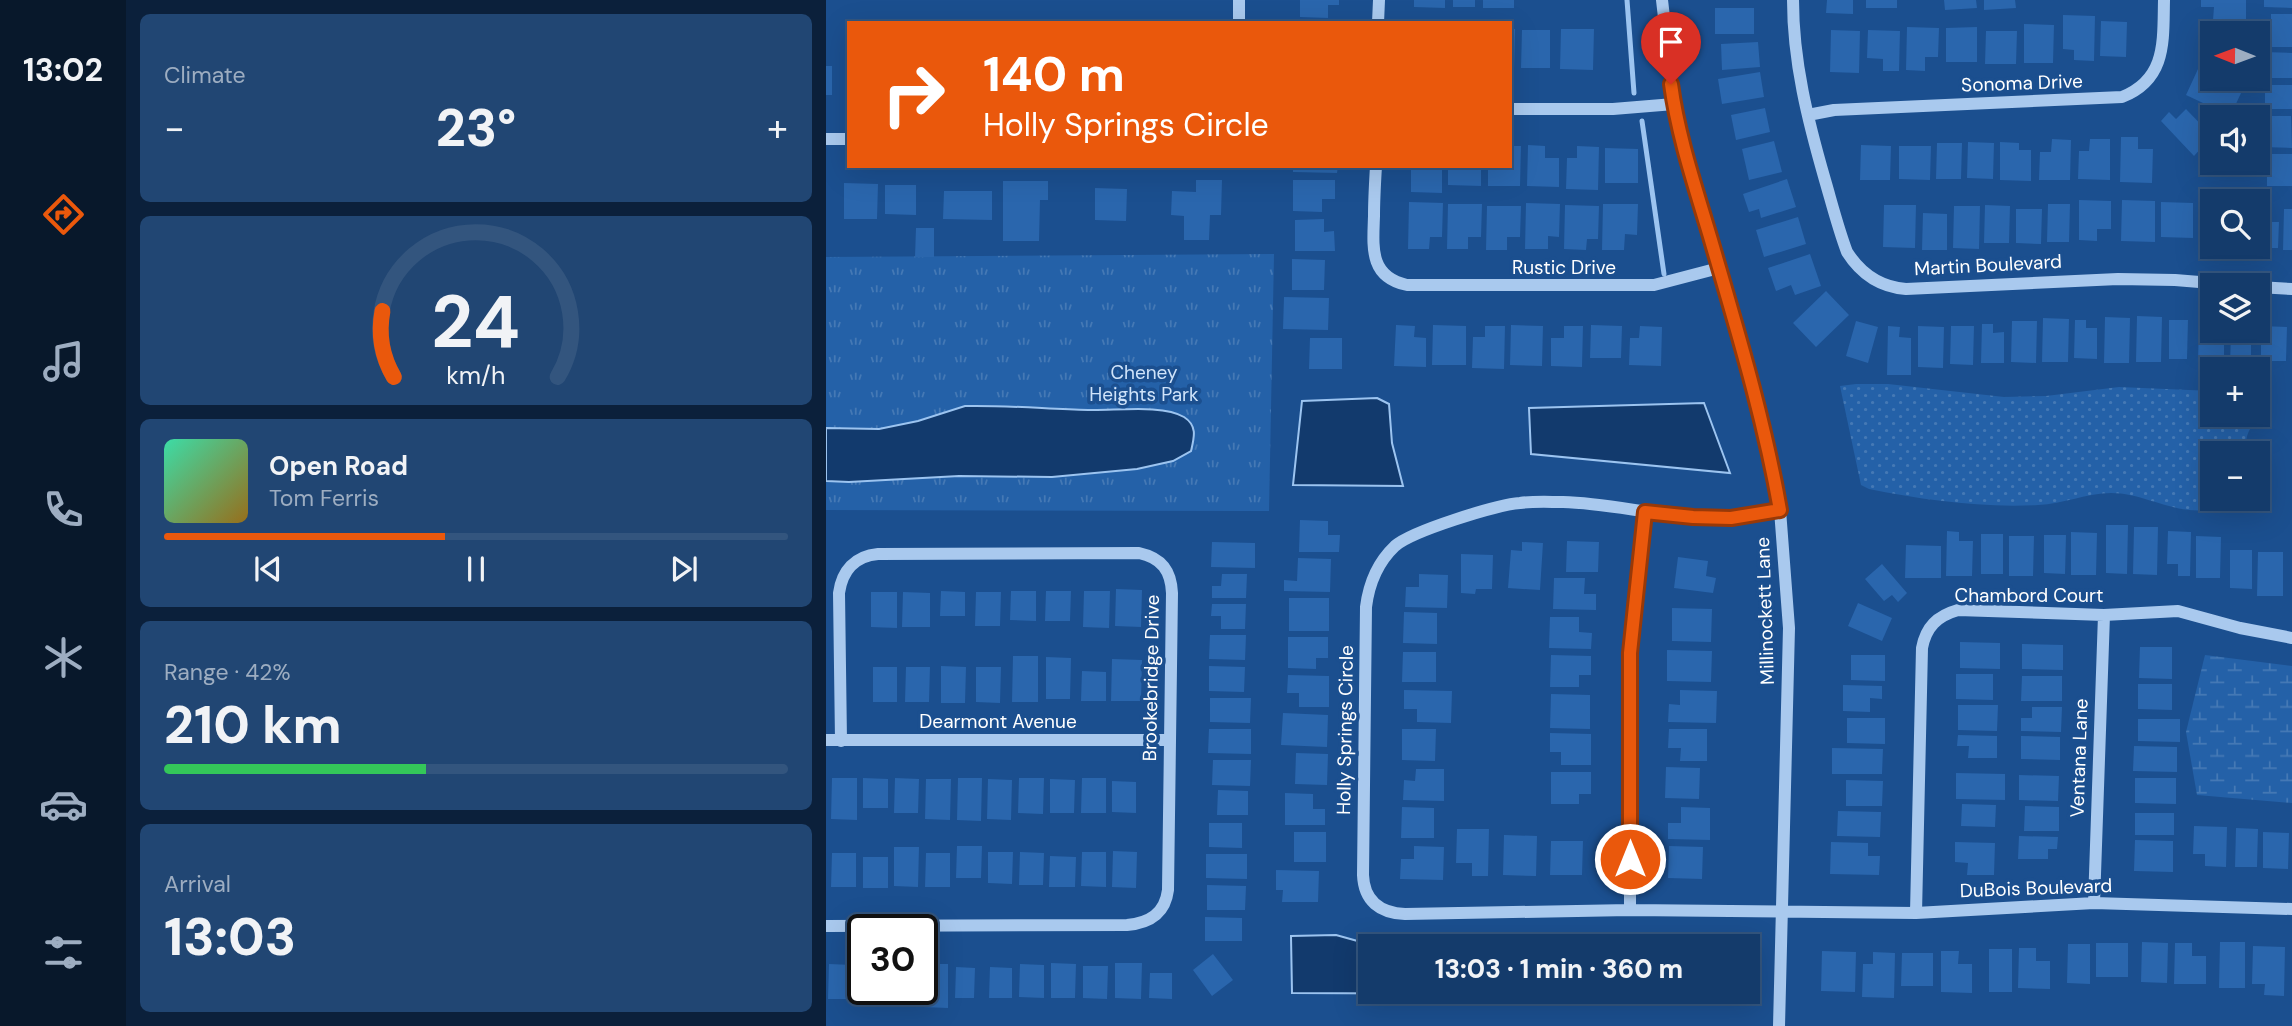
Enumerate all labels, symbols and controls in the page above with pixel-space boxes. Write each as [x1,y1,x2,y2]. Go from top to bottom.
pin [1641,12.0,1701,84]
north arrow [2200,21,2270,91]
map controls [2200,21,2270,511]
icon: arrive [1652,23,1690,61]
text: 140 m [983,42,1125,106]
text: 13:02 [23,49,103,91]
icon: right [868,49,959,140]
text: Climate [164,60,246,90]
street label: Sonoma Drive [1961,68,2083,98]
text: 23° [436,94,516,162]
text: − [164,103,185,153]
text: + [767,103,788,153]
text: Holly Springs Circle [983,104,1269,146]
button: sound [2200,105,2270,175]
button: search [2200,189,2270,259]
icon: directions [39,190,88,239]
street label: Martin Boulevard [1913,249,2063,281]
street label: Rustic Drive [1512,255,1616,280]
button: layers [2200,273,2270,343]
text: 24 [432,275,520,370]
icon: music [39,337,88,386]
button: + [2200,357,2270,427]
text: km/h [446,358,506,391]
park label: Cheney Heights Park [1089,360,1199,407]
button: − [2200,441,2270,511]
text: Open Road [269,449,408,483]
text: Tom Ferris [269,483,379,513]
icon: phone [39,485,88,534]
street label: Millinockett Lane [1750,537,1780,685]
icon: previous [249,550,287,588]
icon: pause [457,550,495,588]
icon: next [665,550,703,588]
street label: Chambord Court [1955,583,2103,608]
street label: Brookebridge Drive [1137,594,1165,762]
icon: climate [39,633,88,682]
street label: Holly Springs Circle [1331,645,1359,815]
text: Range · 42% [164,657,291,687]
text: 210 km [164,691,342,759]
street label: Ventana Lane [2064,698,2094,818]
street label: Dearmont Avenue [919,709,1077,734]
icon: car [39,780,88,829]
position arrow [1593,822,1667,896]
text: Arrival [164,869,231,899]
street label: DuBois Boulevard [1959,873,2113,903]
text: 13:03 [164,903,296,971]
speed limit sign: 30 [847,914,938,1005]
icon: filters [39,928,88,977]
text: 13:03 · 1 min · 360 m [1435,952,1683,986]

